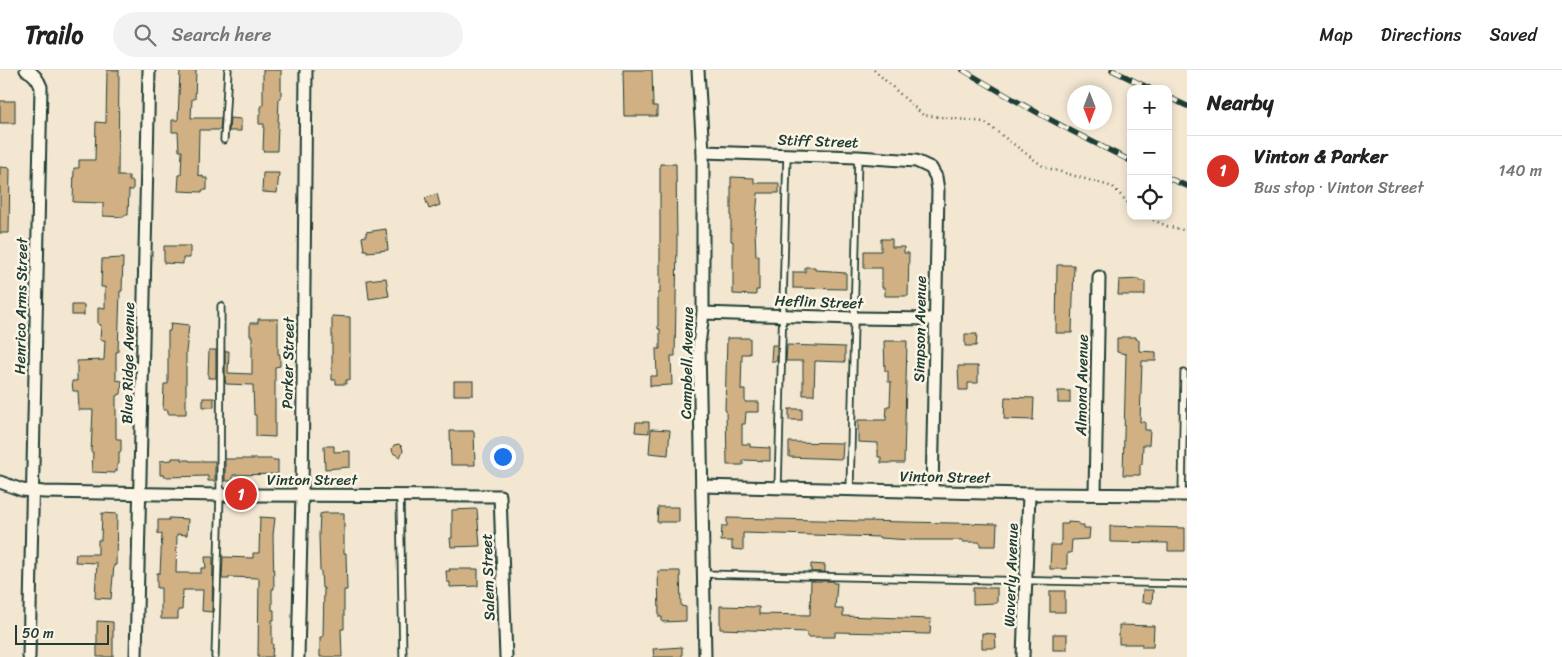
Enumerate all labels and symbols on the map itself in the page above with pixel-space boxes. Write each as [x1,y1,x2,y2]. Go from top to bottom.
north arrow [1067,85,1112,130]
street label: Stiff Street [777,127,859,155]
street label: Henrico Arms Street [7,236,35,375]
street label: Simpson Avenue [906,275,934,383]
street label: Heflin Street [774,287,865,317]
street label: Blue Ridge Avenue [114,301,142,424]
street label: Campbell Avenue [673,306,701,419]
street label: Parker Street [274,316,302,409]
street label: Almond Avenue [1068,334,1096,437]
your location [490,444,516,470]
street label: Vinton Street [900,463,991,491]
street label: Vinton Street [267,467,358,493]
pin: 1 [225,475,257,513]
street label: Waverly Avenue [996,523,1026,627]
street label: Salem Street [473,532,503,621]
scale bar [15,622,109,645]

